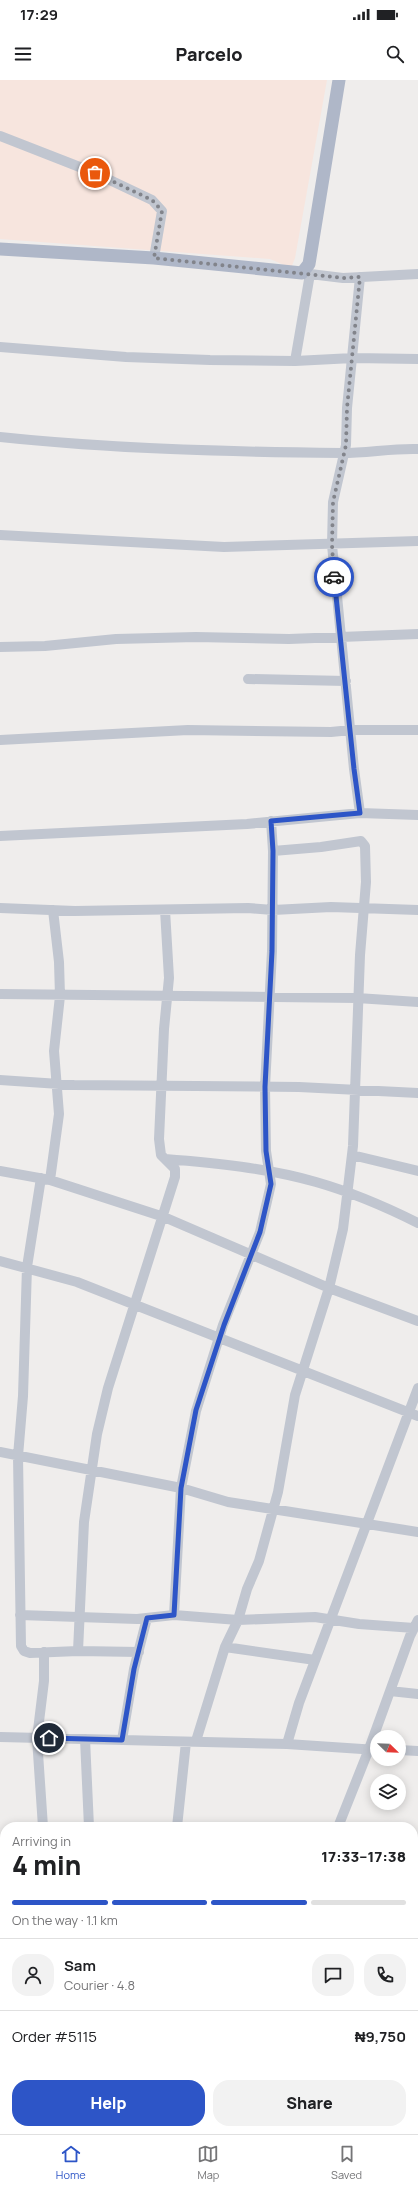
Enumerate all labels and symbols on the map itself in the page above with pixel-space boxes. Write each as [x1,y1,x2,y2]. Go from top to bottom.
pin [78,156,112,190]
courier [314,557,354,597]
pin [32,1721,66,1755]
north arrow [370,1730,406,1766]

